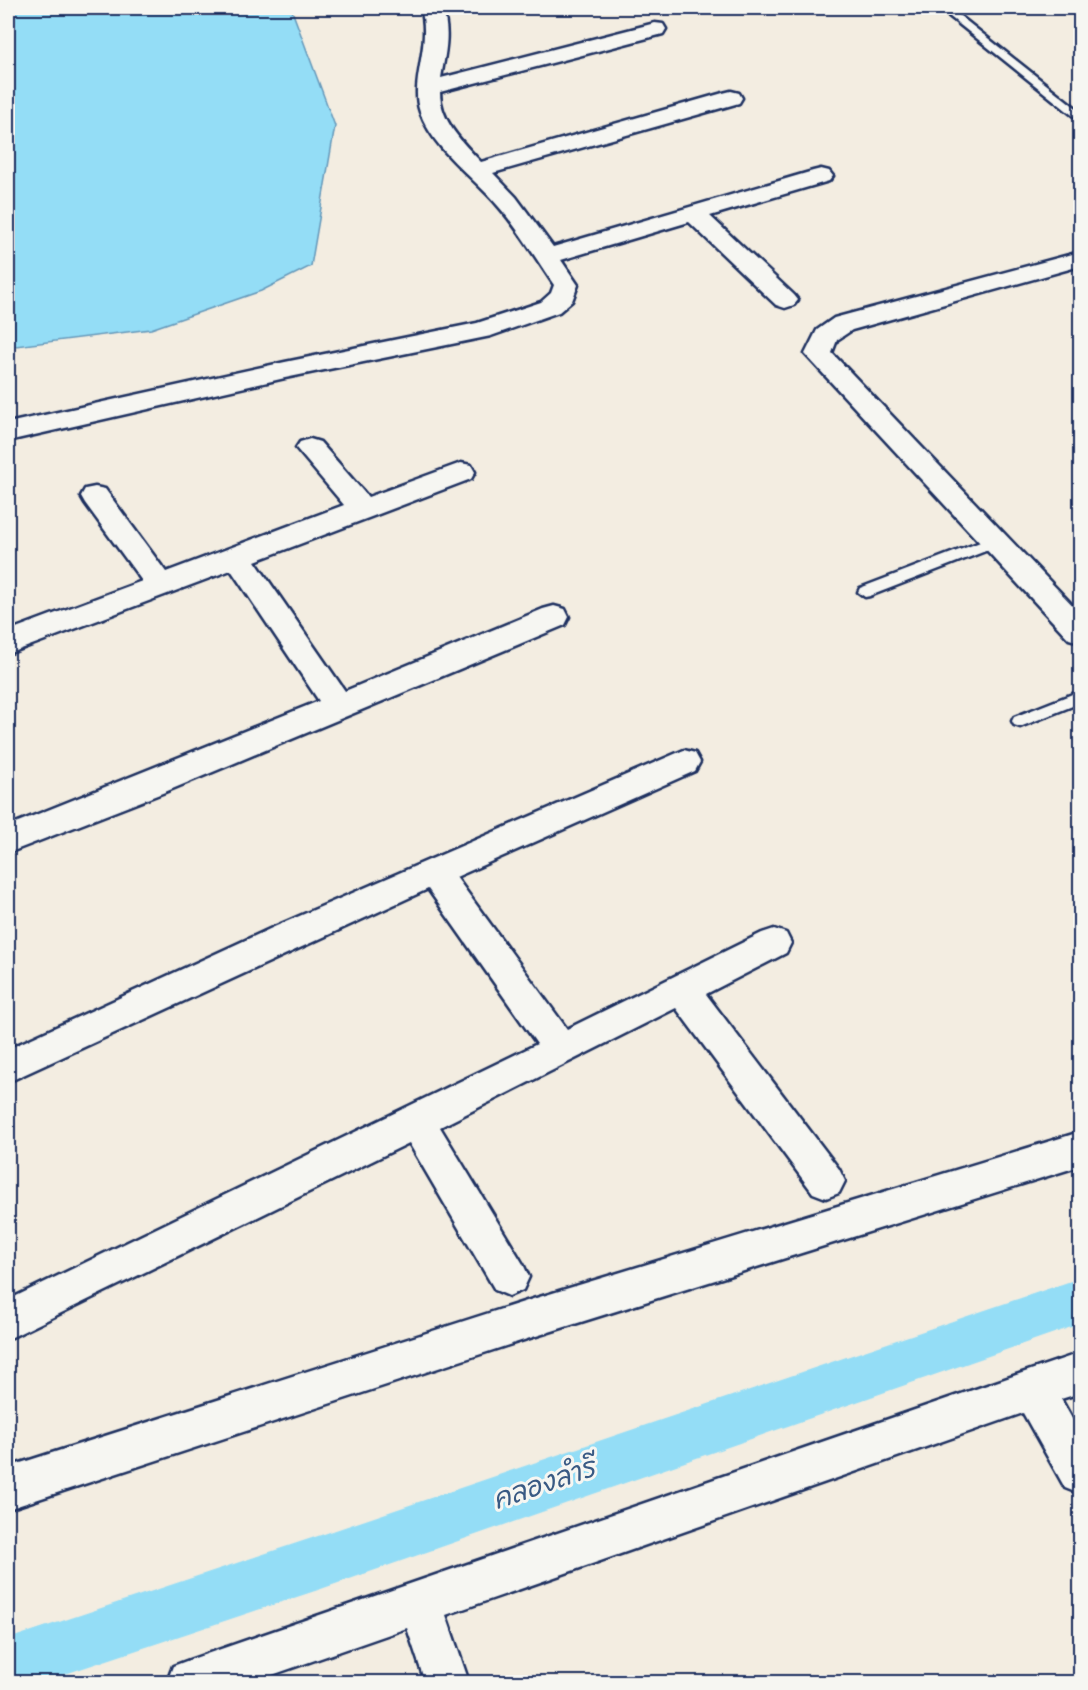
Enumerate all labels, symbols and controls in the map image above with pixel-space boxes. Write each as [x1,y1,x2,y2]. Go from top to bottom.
water label: คลองลำรี [488,1448,605,1516]

